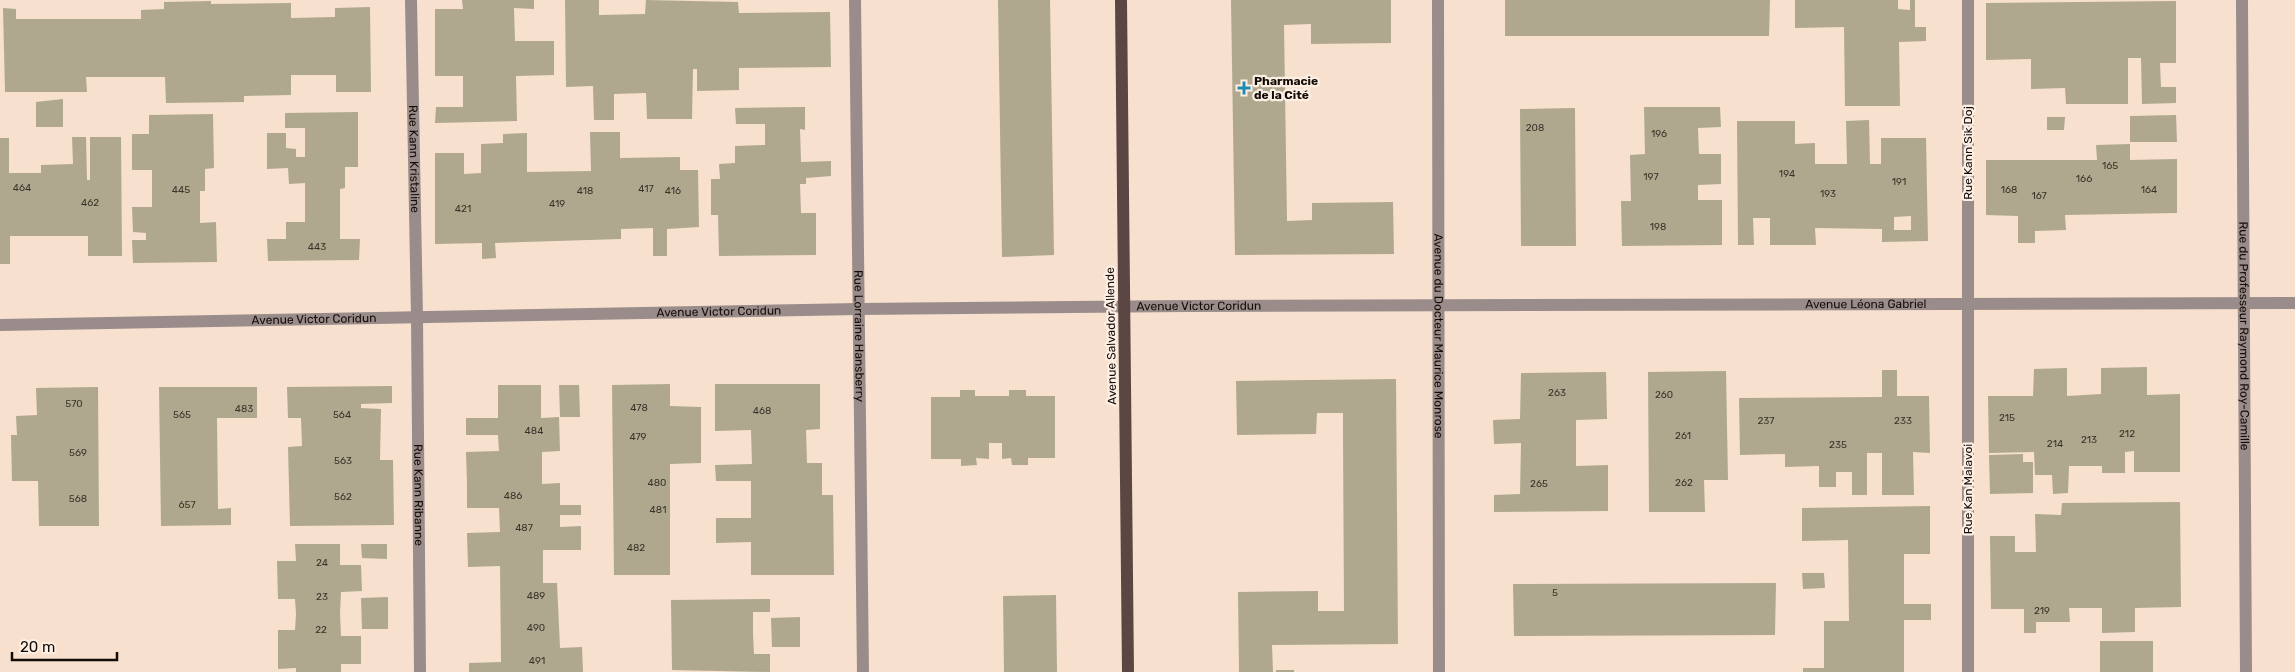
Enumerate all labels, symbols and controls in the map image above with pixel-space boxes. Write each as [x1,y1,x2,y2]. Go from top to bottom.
place label: Pharmacie de la Cité [1254,74,1318,102]
marker: Pharmacie de la Cité [1238,82,1250,94]
street label: Rue Kann Kristaline [406,105,422,213]
street label: Rue Kann Sik Doj [1961,106,1975,200]
house number: 208 [1526,122,1544,134]
house number: 196 [1651,128,1667,140]
house number: 165 [2102,160,2118,172]
house number: 194 [1779,168,1795,180]
house number: 197 [1643,171,1659,183]
house number: 166 [2076,173,2092,185]
house number: 191 [1892,176,1906,188]
house number: 464 [13,182,31,194]
house number: 417 [638,183,654,195]
house number: 445 [172,184,190,196]
house number: 168 [2001,184,2017,196]
house number: 164 [2141,184,2157,196]
house number: 418 [577,185,593,197]
house number: 416 [665,185,681,197]
house number: 193 [1820,188,1836,200]
house number: 167 [2031,190,2047,202]
house number: 462 [81,197,99,209]
house number: 419 [549,198,565,210]
house number: 421 [455,203,471,215]
house number: 198 [1650,221,1666,233]
street label: Rue du Professeur Raymond Roy-Camille [2236,221,2252,451]
street label: Avenue du Docteur Maurice Monrose [1431,233,1446,439]
house number: 443 [308,241,326,253]
street label: Avenue Salvador Allende [1103,267,1119,405]
street label: Rue Lorraine Hansberry [851,270,867,402]
street label: Avenue Léona Gabriel [1805,297,1927,311]
street label: Avenue Victor Coridun [1136,299,1261,313]
street label: Avenue Victor Coridun [656,303,781,320]
street label: Avenue Victor Coridun [251,311,377,327]
house number: 263 [1548,387,1566,399]
house number: 260 [1655,389,1673,401]
house number: 570 [65,398,83,410]
house number: 478 [630,402,648,414]
house number: 483 [235,403,253,415]
house number: 468 [753,405,771,417]
house number: 565 [173,409,191,421]
house number: 564 [333,409,351,421]
house number: 215 [1999,412,2015,424]
house number: 237 [1757,415,1775,427]
house number: 233 [1894,415,1912,427]
house number: 484 [525,425,543,437]
house number: 212 [2119,428,2135,440]
house number: 261 [1675,430,1691,442]
house number: 479 [629,431,647,443]
house number: 213 [2081,434,2097,446]
house number: 214 [2047,438,2063,450]
house number: 235 [1829,439,1847,451]
street label: Rue Kann Ribanne [411,444,426,546]
street label: Rue Kan Malavoi [1961,444,1975,534]
house number: 569 [69,447,87,459]
house number: 563 [334,455,352,467]
house number: 480 [648,477,666,489]
house number: 262 [1675,477,1693,489]
house number: 265 [1530,478,1548,490]
house number: 486 [504,490,522,502]
house number: 562 [334,491,352,503]
house number: 568 [69,493,87,505]
house number: 657 [178,499,196,511]
house number: 481 [650,504,666,516]
house number: 487 [515,522,533,534]
house number: 482 [627,542,645,554]
house number: 24 [316,557,328,569]
house number: 5 [1552,587,1558,599]
house number: 489 [527,590,545,602]
house number: 23 [316,591,328,603]
house number: 219 [2034,605,2050,617]
house number: 490 [527,622,545,634]
house number: 22 [315,624,327,636]
scale bar [12,630,118,662]
text: 20 m [20,638,55,656]
house number: 491 [529,655,545,667]

